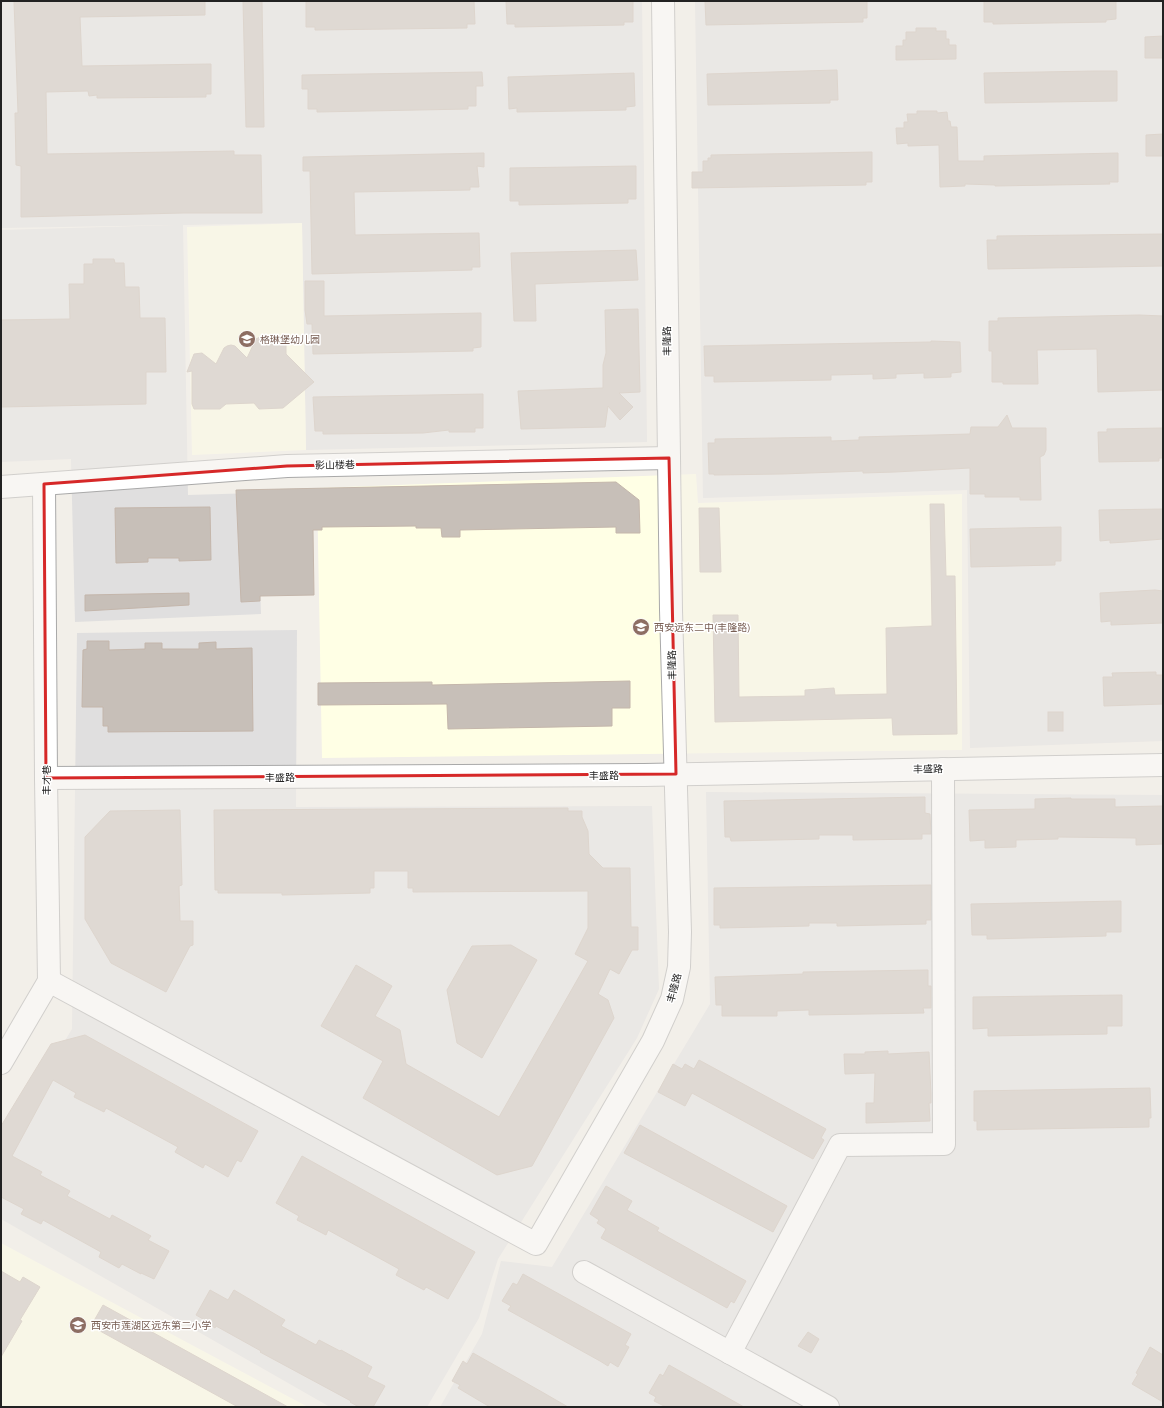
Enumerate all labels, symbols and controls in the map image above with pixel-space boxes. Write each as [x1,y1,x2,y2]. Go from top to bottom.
street label: 丰隆路 [661,326,673,356]
school or university icon: 格琳堡幼儿园 [237,329,257,349]
place label: 格琳堡幼儿园 [260,334,320,345]
street label: 影山楼巷 [315,459,355,471]
school or university icon: 西安远东二中(丰隆路) [631,617,651,637]
place label: 西安远东二中(丰隆路) [654,622,750,633]
street label: 丰隆路 [666,650,678,680]
street label: 丰盛路 [913,763,943,775]
street label: 丰才巷 [41,765,52,795]
street label: 丰盛路 [589,770,619,781]
street label: 丰盛路 [265,772,295,783]
street label: 丰隆路 [665,972,683,1004]
school or university icon: 西安市莲湖区远东第二小学 [68,1315,88,1335]
place label: 西安市莲湖区远东第二小学 [91,1320,211,1331]

